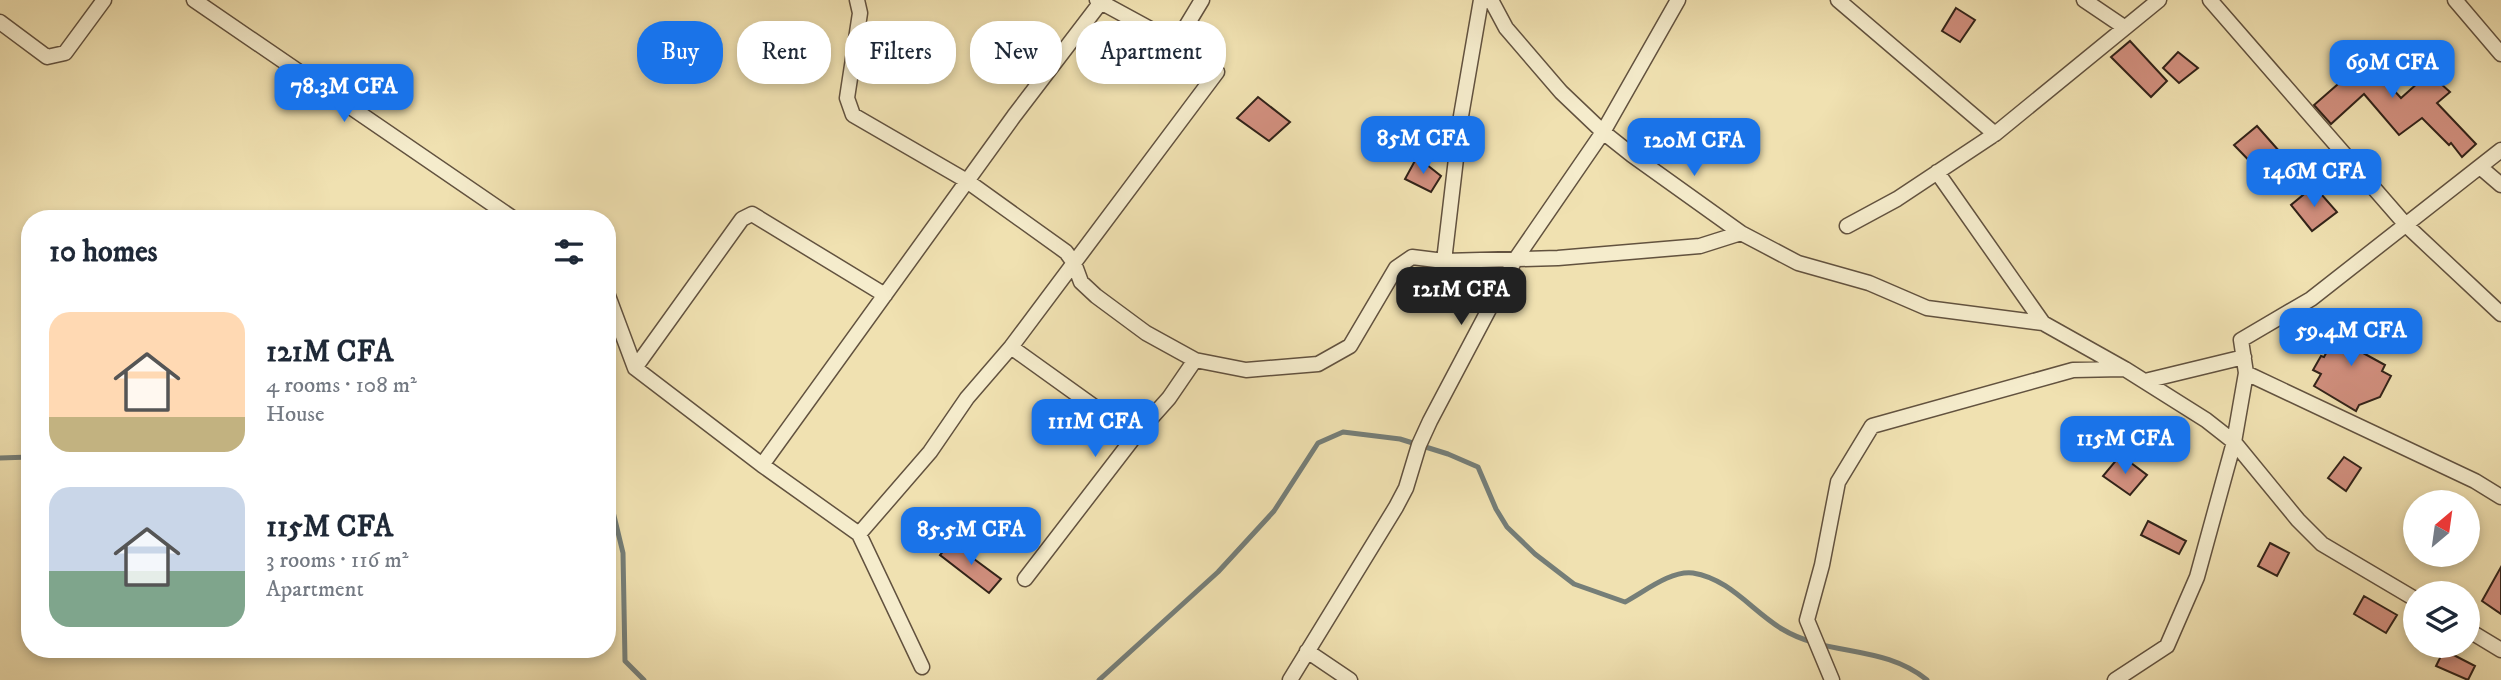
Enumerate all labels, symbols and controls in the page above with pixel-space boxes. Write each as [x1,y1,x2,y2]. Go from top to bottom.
chip: Buy [637,21,723,84]
chip: Rent [737,21,831,84]
chip: Filters [845,21,956,84]
chip: New [970,21,1062,84]
chip: Apartment [1076,21,1226,84]
pin: 69M CFA [2327,41,2457,100]
text: 69M CFA [2346,48,2438,77]
pin: 78.3M CFA [264,64,424,124]
text: 78.3M CFA [290,72,398,101]
pin: 85M CFA [1358,116,1488,176]
pin: 120M CFA [1622,118,1766,178]
text: 85M CFA [1377,124,1469,153]
text: 120M CFA [1643,126,1745,155]
pin: 146M CFA [2242,150,2386,209]
text: 146M CFA [2262,157,2366,186]
icon: filters [550,233,588,271]
text: 10 homes [49,234,158,271]
pin: 121M CFA [1389,268,1533,327]
text: 121M CFA [1412,275,1510,304]
pin: 59.4M CFA [2271,308,2431,368]
text: 59.4M CFA [2295,316,2407,345]
text: 121M CFA [266,334,393,371]
icon: home [105,340,189,424]
text: 4 rooms · 108 m² [266,371,417,400]
text: House [266,400,324,429]
pin: 111M CFA [1023,400,1167,459]
text: 111M CFA [1048,407,1142,436]
pin: 115M CFA [2053,416,2197,476]
text: 115M CFA [2076,424,2174,453]
north arrow [2403,490,2480,567]
map controls [2403,490,2480,658]
pin: 85.5M CFA [891,508,1051,567]
text: 115M CFA [266,509,393,546]
icon: home [105,515,189,599]
text: 85.5M CFA [917,515,1025,544]
text: 3 rooms · 116 m² [266,546,409,575]
text: Apartment [266,575,364,604]
button: layers [2403,581,2480,658]

